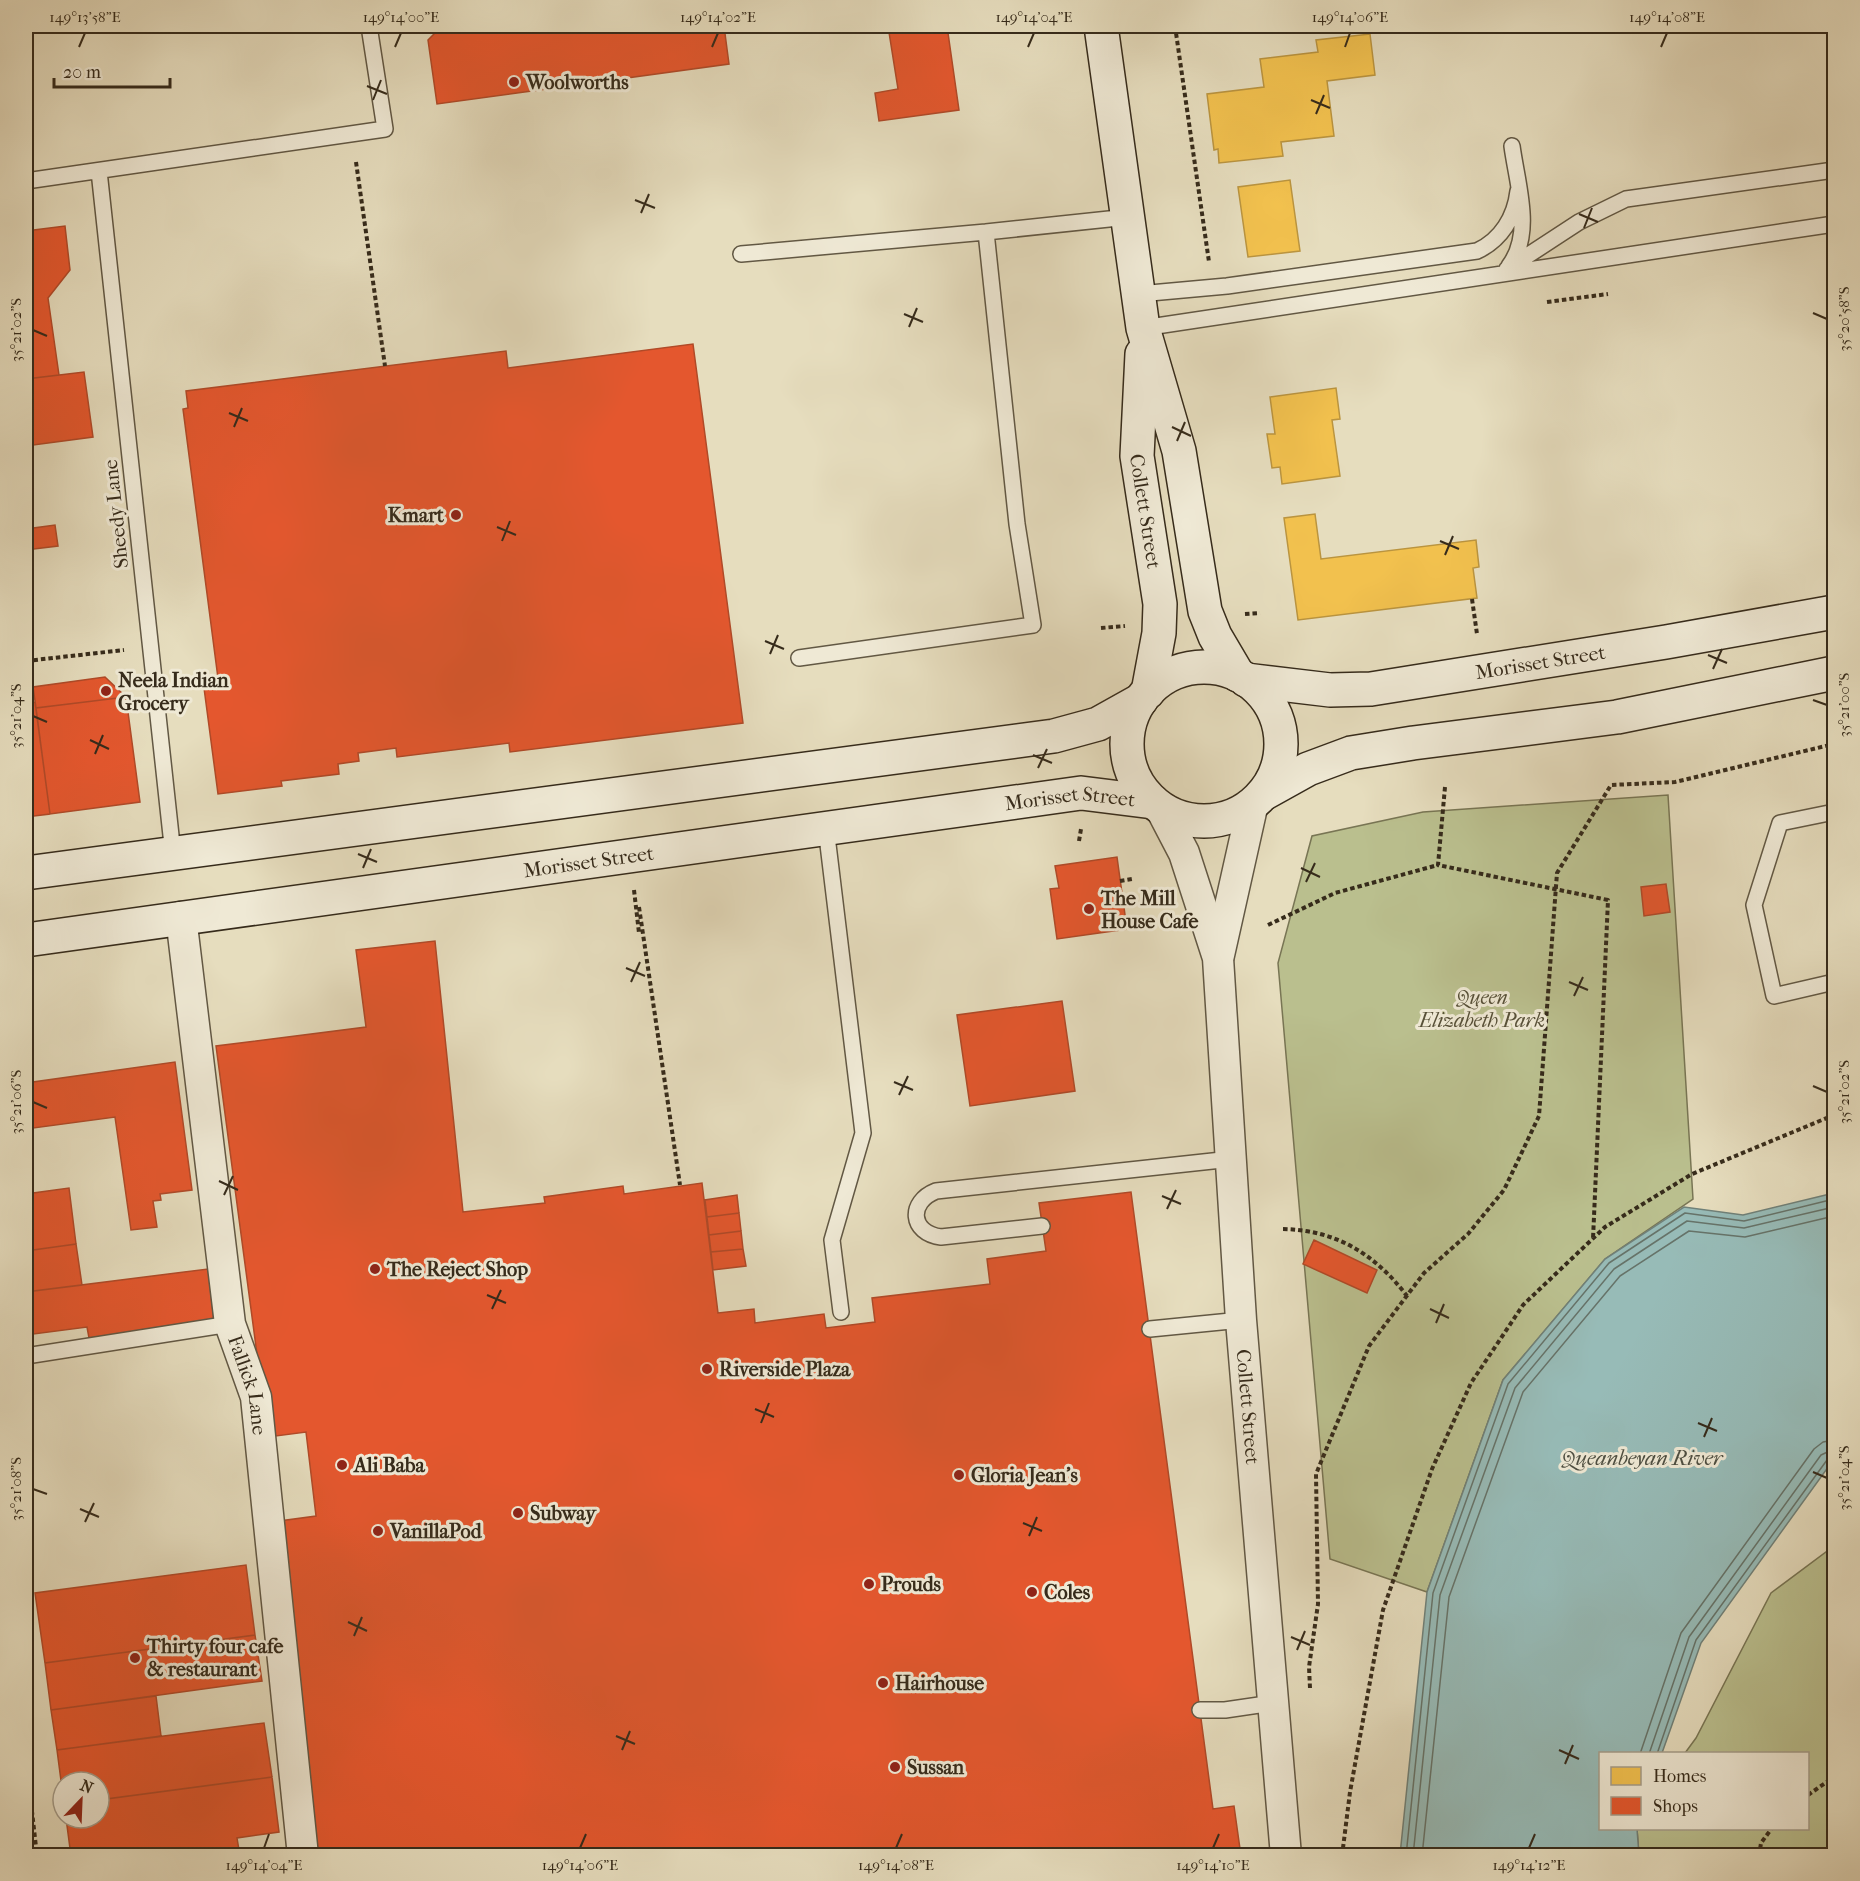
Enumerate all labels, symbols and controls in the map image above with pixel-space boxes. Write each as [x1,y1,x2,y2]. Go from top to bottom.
text: 149°13'58"E [49,8,121,26]
text: 149°14'00"E [363,8,439,26]
text: 149°14'02"E [680,8,756,26]
text: 149°14'04"E [996,8,1072,26]
text: 149°14'06"E [1312,8,1388,26]
text: 149°14'08"E [1629,8,1705,26]
scale bar [54,51,170,89]
text: 20 m [63,62,101,83]
place label: Woolworths [525,71,629,94]
marker: Woolworths [507,75,521,89]
text: 35°20'58"S [1835,286,1853,351]
text: 35°21'02"S [7,298,25,362]
street label: Collett Street [1125,452,1166,570]
street label: Sheedy Lane [99,458,133,570]
place label: Kmart [388,504,445,527]
marker: Kmart [449,508,463,522]
street label: Morisset Street [1474,640,1607,684]
place label: Neela Indian Grocery [118,669,229,715]
text: 35°21'00"S [1835,672,1853,737]
text: 35°21'04"S [7,683,25,748]
marker: Neela Indian Grocery [99,684,113,698]
street label: Morisset Street [1003,781,1137,815]
street label: Morisset Street [522,841,655,882]
place label: The Mill House Cafe [1100,887,1198,933]
marker: The Mill House Cafe [1082,902,1096,916]
park label: Queen Elizabeth Park [1418,986,1545,1032]
text: 35°21'02"S [1835,1060,1853,1124]
text: 35°21'06"S [7,1070,25,1134]
place label: The Reject Shop [386,1258,528,1281]
marker: The Reject Shop [368,1262,382,1276]
street label: Fallick Lane [223,1332,271,1436]
street label: Collett Street [1232,1348,1265,1465]
place label: Riverside Plaza [719,1358,851,1381]
marker: Riverside Plaza [700,1362,714,1376]
text: 35°21'04"S [1835,1445,1853,1510]
water label: Queanbeyan River [1561,1446,1724,1471]
place label: Ali Baba [352,1454,425,1477]
text: 35°21'08"S [7,1457,25,1521]
marker: Ali Baba [335,1458,349,1472]
place label: Gloria Jean's [971,1464,1078,1487]
marker: Gloria Jean's [952,1468,966,1482]
place label: Subway [530,1502,597,1525]
marker: Subway [511,1506,525,1520]
place label: VanillaPod [389,1520,483,1543]
marker: VanillaPod [371,1524,385,1538]
place label: Prouds [881,1573,942,1596]
marker: Prouds [862,1577,876,1591]
place label: Coles [1044,1581,1091,1604]
marker: Coles [1025,1585,1039,1599]
place label: Thirty four cafe & restaurant [146,1635,283,1681]
marker: Thirty four cafe & restaurant [128,1651,142,1665]
place label: Hairhouse [895,1672,984,1695]
marker: Hairhouse [876,1676,890,1690]
legend [1599,1752,1809,1830]
place label: Sussan [907,1756,965,1779]
marker: Sussan [888,1760,902,1774]
text: Homes [1653,1766,1707,1787]
north arrow [51,1770,111,1830]
text: N [77,1776,97,1798]
text: Shops [1653,1796,1698,1817]
text: 149°14'04"E [226,1856,302,1874]
text: 149°14'06"E [542,1856,618,1874]
text: 149°14'08"E [858,1856,934,1874]
text: 149°14'10"E [1176,1856,1250,1874]
text: 149°14'12"E [1492,1856,1566,1874]

